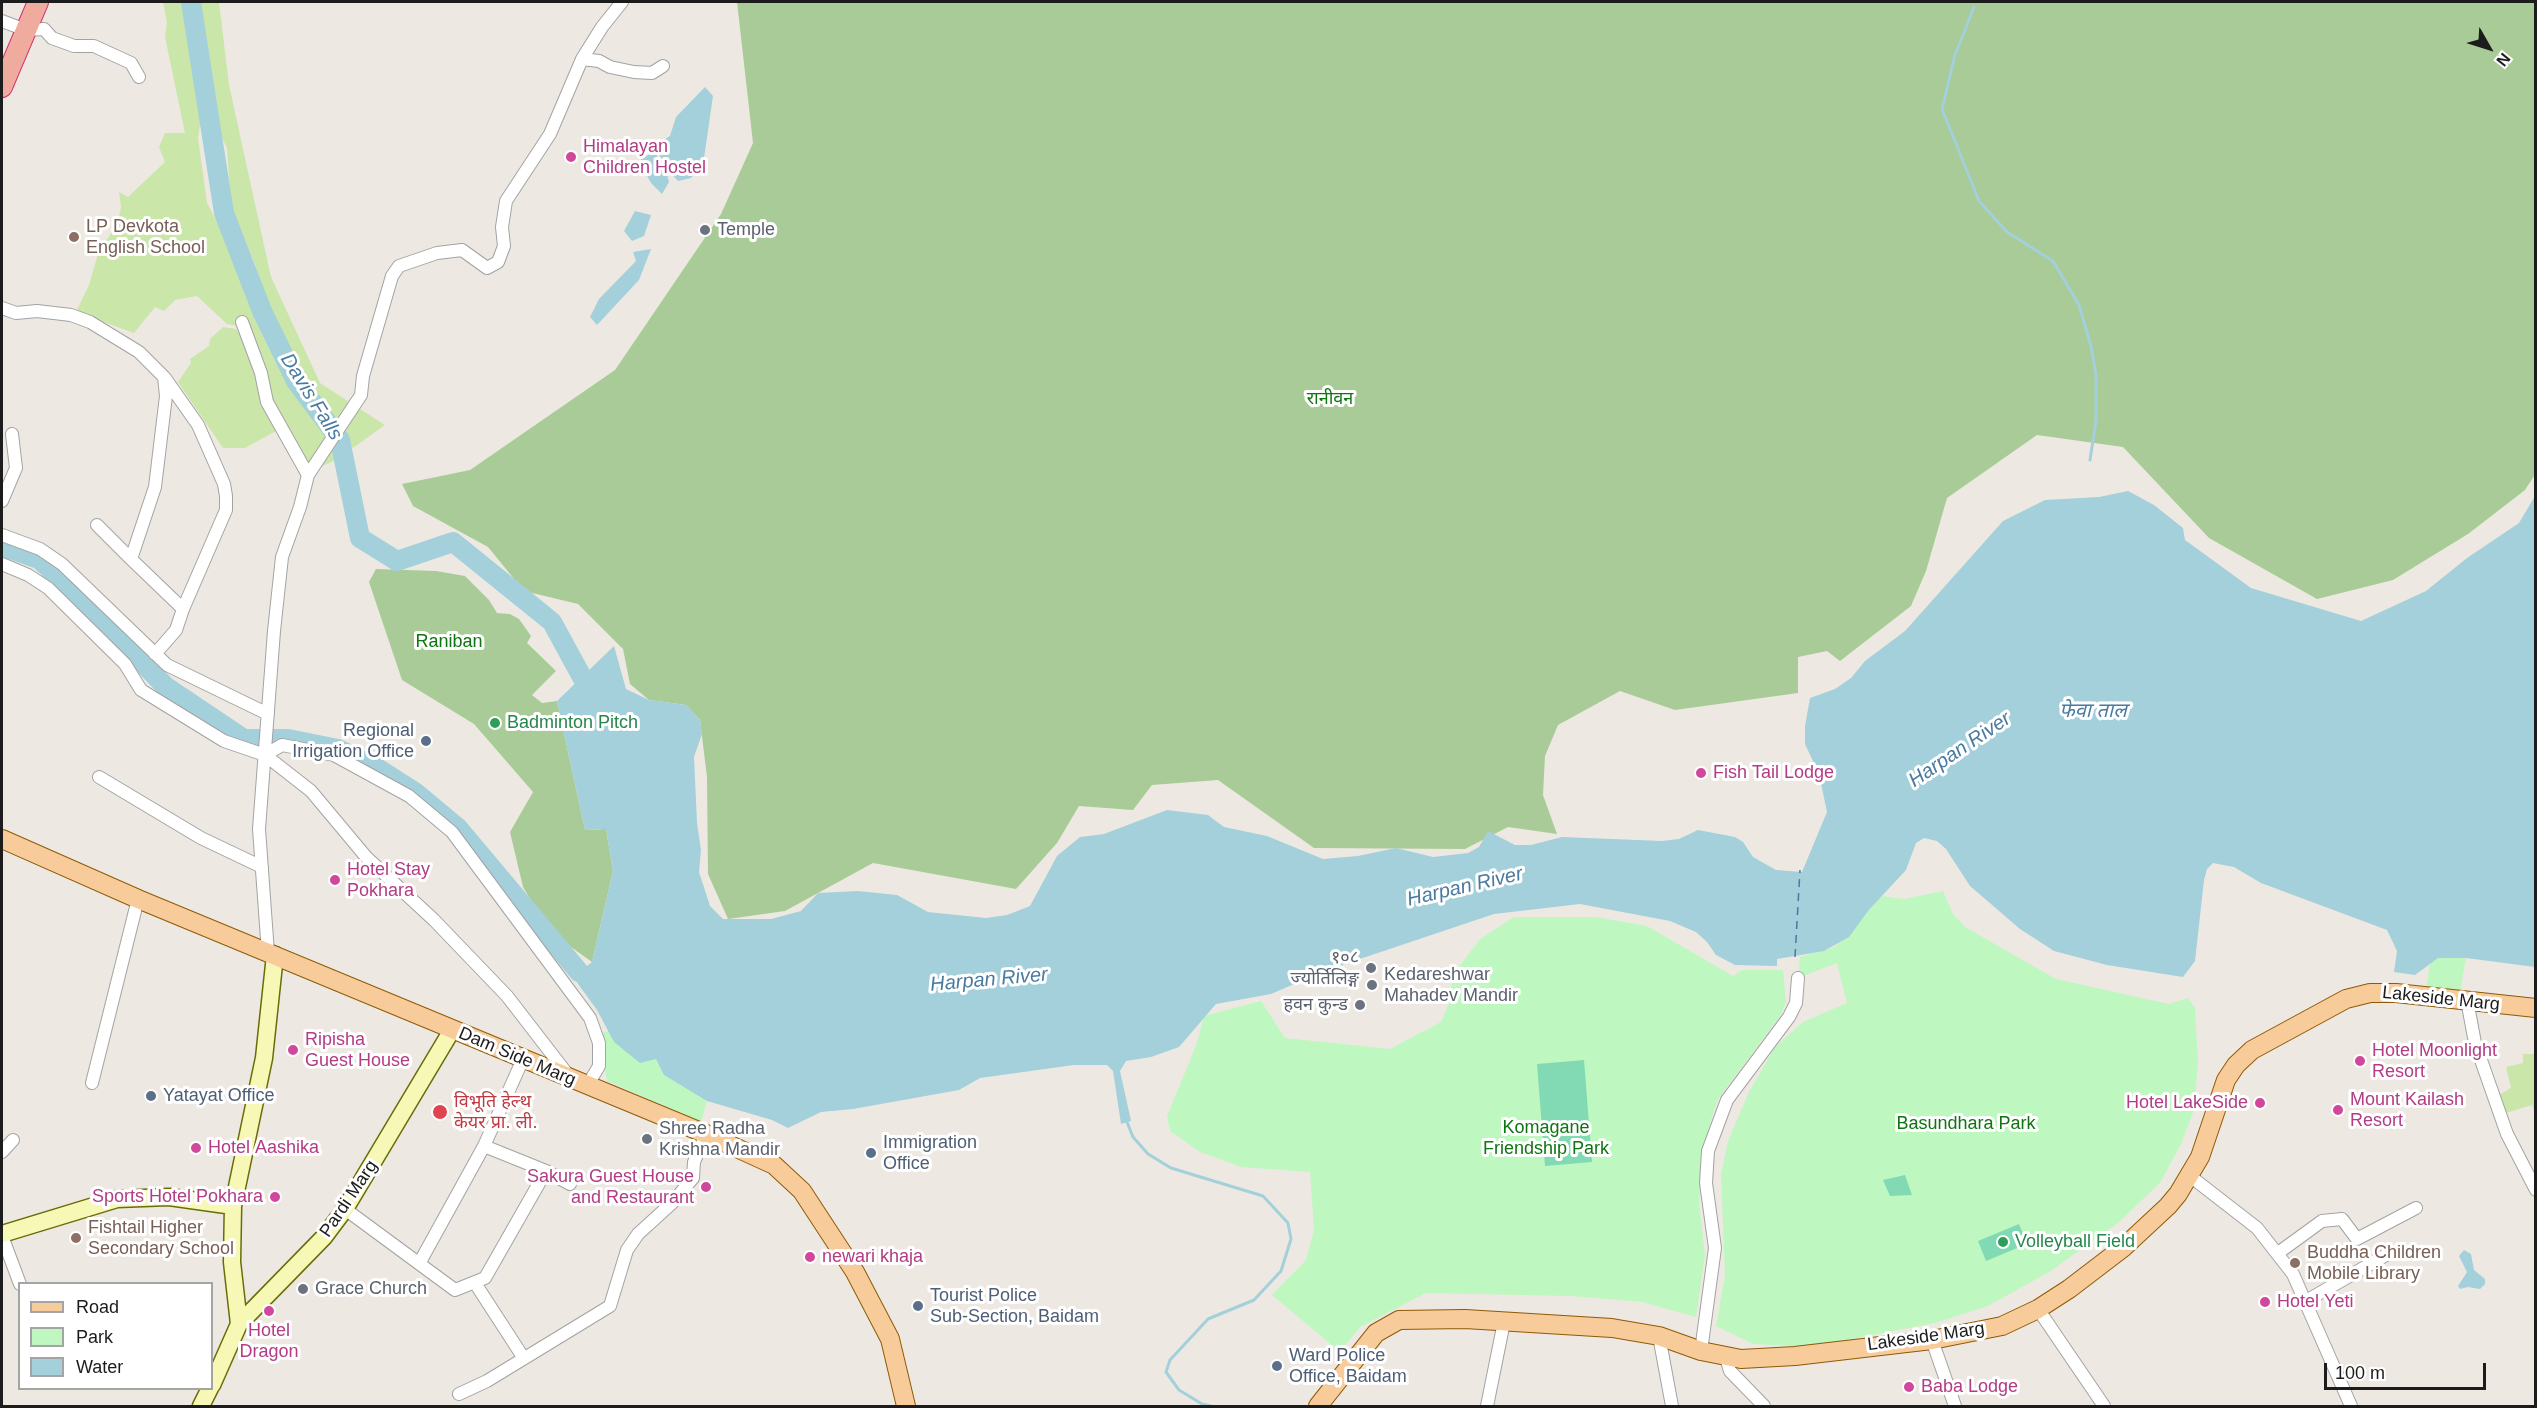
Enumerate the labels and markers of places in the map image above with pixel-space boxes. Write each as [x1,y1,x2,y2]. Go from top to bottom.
place label: Himalayan Children Hostel [583,136,706,178]
marker: Himalayan Children Hostel [564,150,578,164]
place label: LP Devkota English School [86,216,205,258]
place label: Temple [717,219,775,241]
marker: Temple [698,223,712,237]
marker: LP Devkota English School [67,230,81,244]
place label: Badminton Pitch [507,712,638,734]
marker: Badminton Pitch [488,716,502,730]
place label: Regional Irrigation Office [292,720,414,762]
marker: Regional Irrigation Office [419,734,433,748]
place label: Fish Tail Lodge [1713,762,1834,784]
marker: Fish Tail Lodge [1694,766,1708,780]
place label: Hotel Stay Pokhara [347,859,430,902]
marker: Hotel Stay Pokhara [328,873,342,887]
place label: १०८ ज्योर्तिलिङ्ग [1290,947,1359,990]
marker: १०८ ज्योर्तिलिङ्ग [1364,961,1378,975]
place label: Kedareshwar Mahadev Mandir [1384,964,1518,1006]
marker: Kedareshwar Mahadev Mandir [1365,978,1379,992]
place label: हवन कुन्ड [1284,994,1348,1016]
marker: हवन कुन्ड [1353,998,1367,1012]
place label: Ripisha Guest House [305,1029,410,1072]
place label: Hotel Moonlight Resort [2372,1040,2497,1082]
marker: Ripisha Guest House [286,1043,300,1057]
marker: Hotel Moonlight Resort [2353,1054,2367,1068]
place label: Yatayat Office [163,1085,274,1107]
marker: Yatayat Office [144,1089,158,1103]
place label: Mount Kailash Resort [2350,1089,2464,1132]
place label: विभूति हेल्थ केयर प्रा. ली. [454,1091,537,1134]
place label: Hotel LakeSide [2126,1092,2248,1114]
marker: Hotel LakeSide [2253,1096,2267,1110]
marker: विभूति हेल्थ केयर प्रा. ली. [431,1103,449,1121]
marker: Mount Kailash Resort [2331,1103,2345,1117]
place label: Shree Radha Krishna Mandir [659,1118,780,1160]
marker: Shree Radha Krishna Mandir [640,1132,654,1146]
place label: Immigration Office [883,1132,977,1174]
place label: Hotel Aashika [208,1137,319,1159]
marker: Hotel Aashika [189,1141,203,1155]
marker: Immigration Office [864,1146,878,1160]
place label: Sakura Guest House and Restaurant [527,1166,694,1208]
marker: Sakura Guest House and Restaurant [699,1180,713,1194]
place label: Sports Hotel Pokhara [92,1186,263,1208]
marker: Sports Hotel Pokhara [268,1190,282,1204]
place label: Fishtail Higher Secondary School [88,1217,234,1260]
marker: Fishtail Higher Secondary School [69,1231,83,1245]
place label: Volleyball Field [2015,1231,2135,1253]
marker: Volleyball Field [1996,1235,2010,1249]
place label: Buddha Children Mobile Library [2307,1242,2441,1284]
place label: newari khaja [822,1246,923,1268]
marker: newari khaja [803,1250,817,1264]
marker: Buddha Children Mobile Library [2288,1256,2302,1270]
place label: Grace Church [315,1278,427,1300]
marker: Grace Church [296,1282,310,1296]
place label: Tourist Police Sub-Section, Baidam [930,1285,1099,1328]
place label: Hotel Yeti [2277,1291,2353,1313]
marker: Hotel Yeti [2258,1295,2272,1309]
marker: Tourist Police Sub-Section, Baidam [911,1299,925,1313]
marker: Hotel Dragon [262,1304,276,1318]
place label: Hotel Dragon [239,1320,299,1362]
place label: Ward Police Office, Baidam [1289,1345,1407,1388]
marker: Ward Police Office, Baidam [1270,1359,1284,1373]
place label: Baba Lodge [1921,1376,2018,1398]
marker: Baba Lodge [1902,1380,1916,1394]

